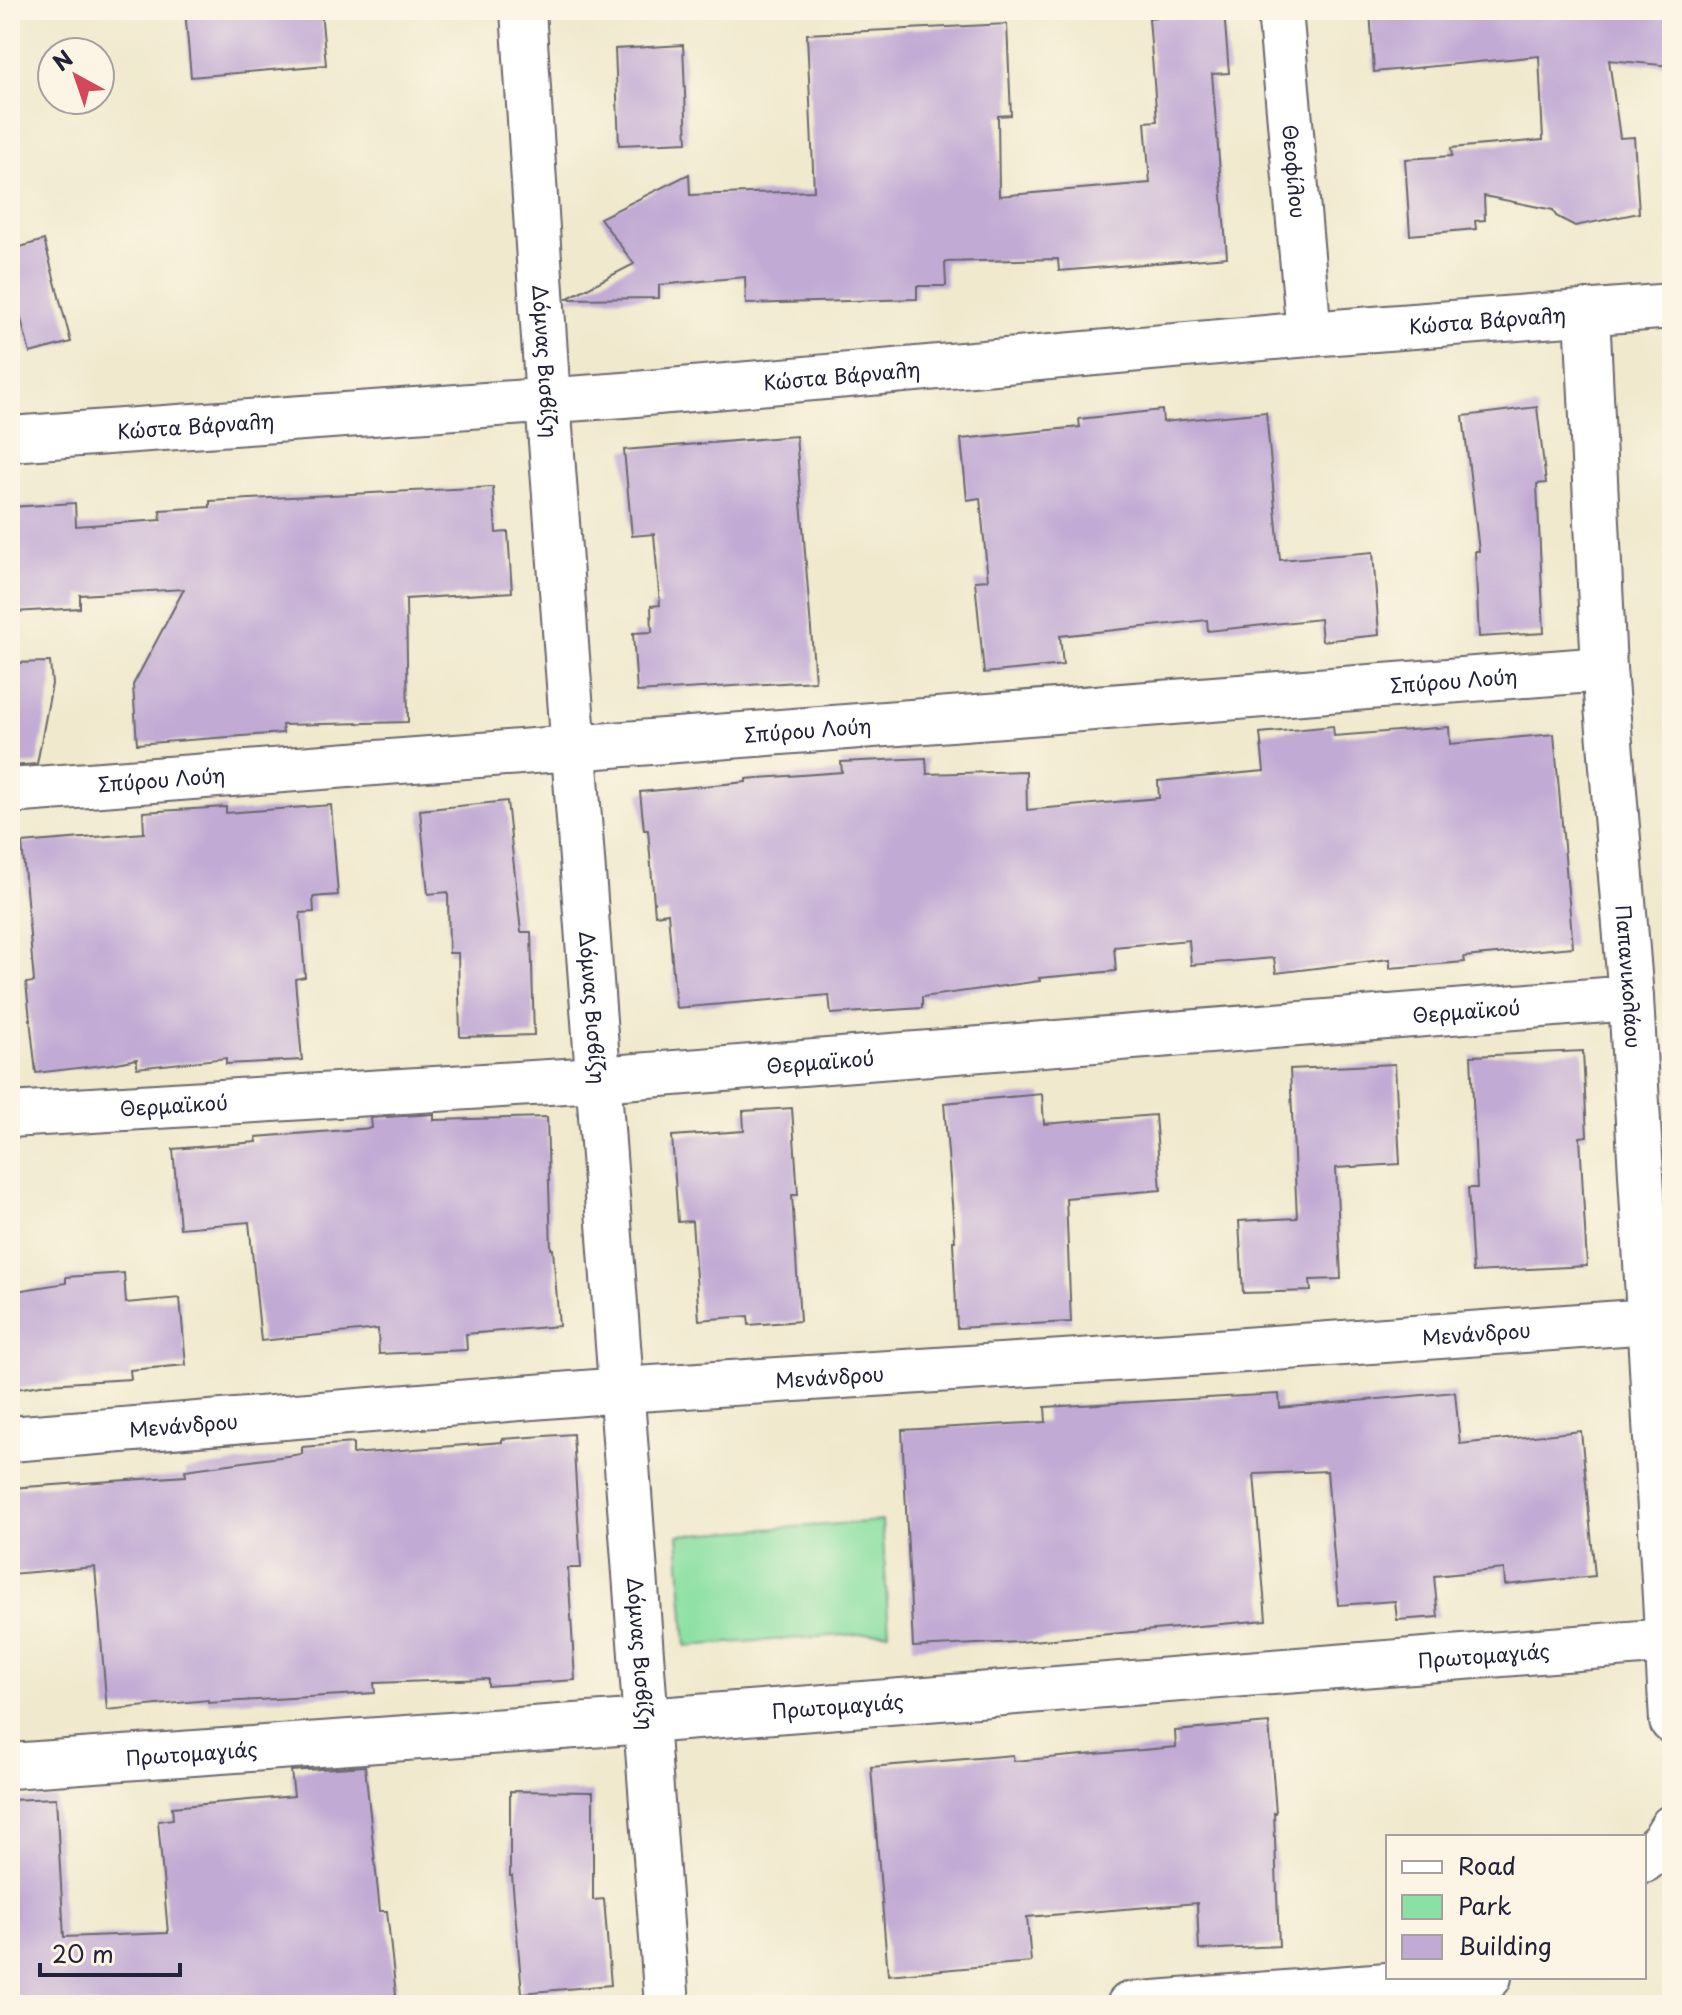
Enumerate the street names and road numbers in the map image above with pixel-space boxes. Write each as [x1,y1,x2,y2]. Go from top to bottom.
street label: Θεοφίλου [1275,123,1314,219]
street label: Δόμνας Βισβίζη [526,284,566,439]
street label: Κώστα Βάρναλη [1407,299,1567,341]
street label: Κώστα Βάρναλη [762,354,921,398]
street label: Κώστα Βάρναλη [116,405,275,446]
street label: Σπύρου Λούη [1389,661,1518,700]
street label: Σπύρου Λούη [743,710,872,750]
street label: Σπύρου Λούη [97,760,226,799]
street label: Παπανικολάου [1608,904,1649,1049]
street label: Δόμνας Βισβίζη [572,930,614,1085]
street label: Θερμαϊκού [1411,992,1521,1030]
street label: Θερμαϊκού [765,1042,875,1081]
street label: Θερμαϊκού [119,1087,229,1123]
street label: Μενάνδρου [1421,1315,1532,1352]
street label: Μενάνδρου [774,1358,885,1395]
street label: Μενάνδρου [128,1406,239,1444]
street label: Δόμνας Βισβίζη [620,1576,662,1731]
street label: Πρωτομαγιάς [1417,1635,1551,1675]
street label: Πρωτομαγιάς [771,1686,905,1726]
street label: Πρωτομαγιάς [125,1734,259,1773]

